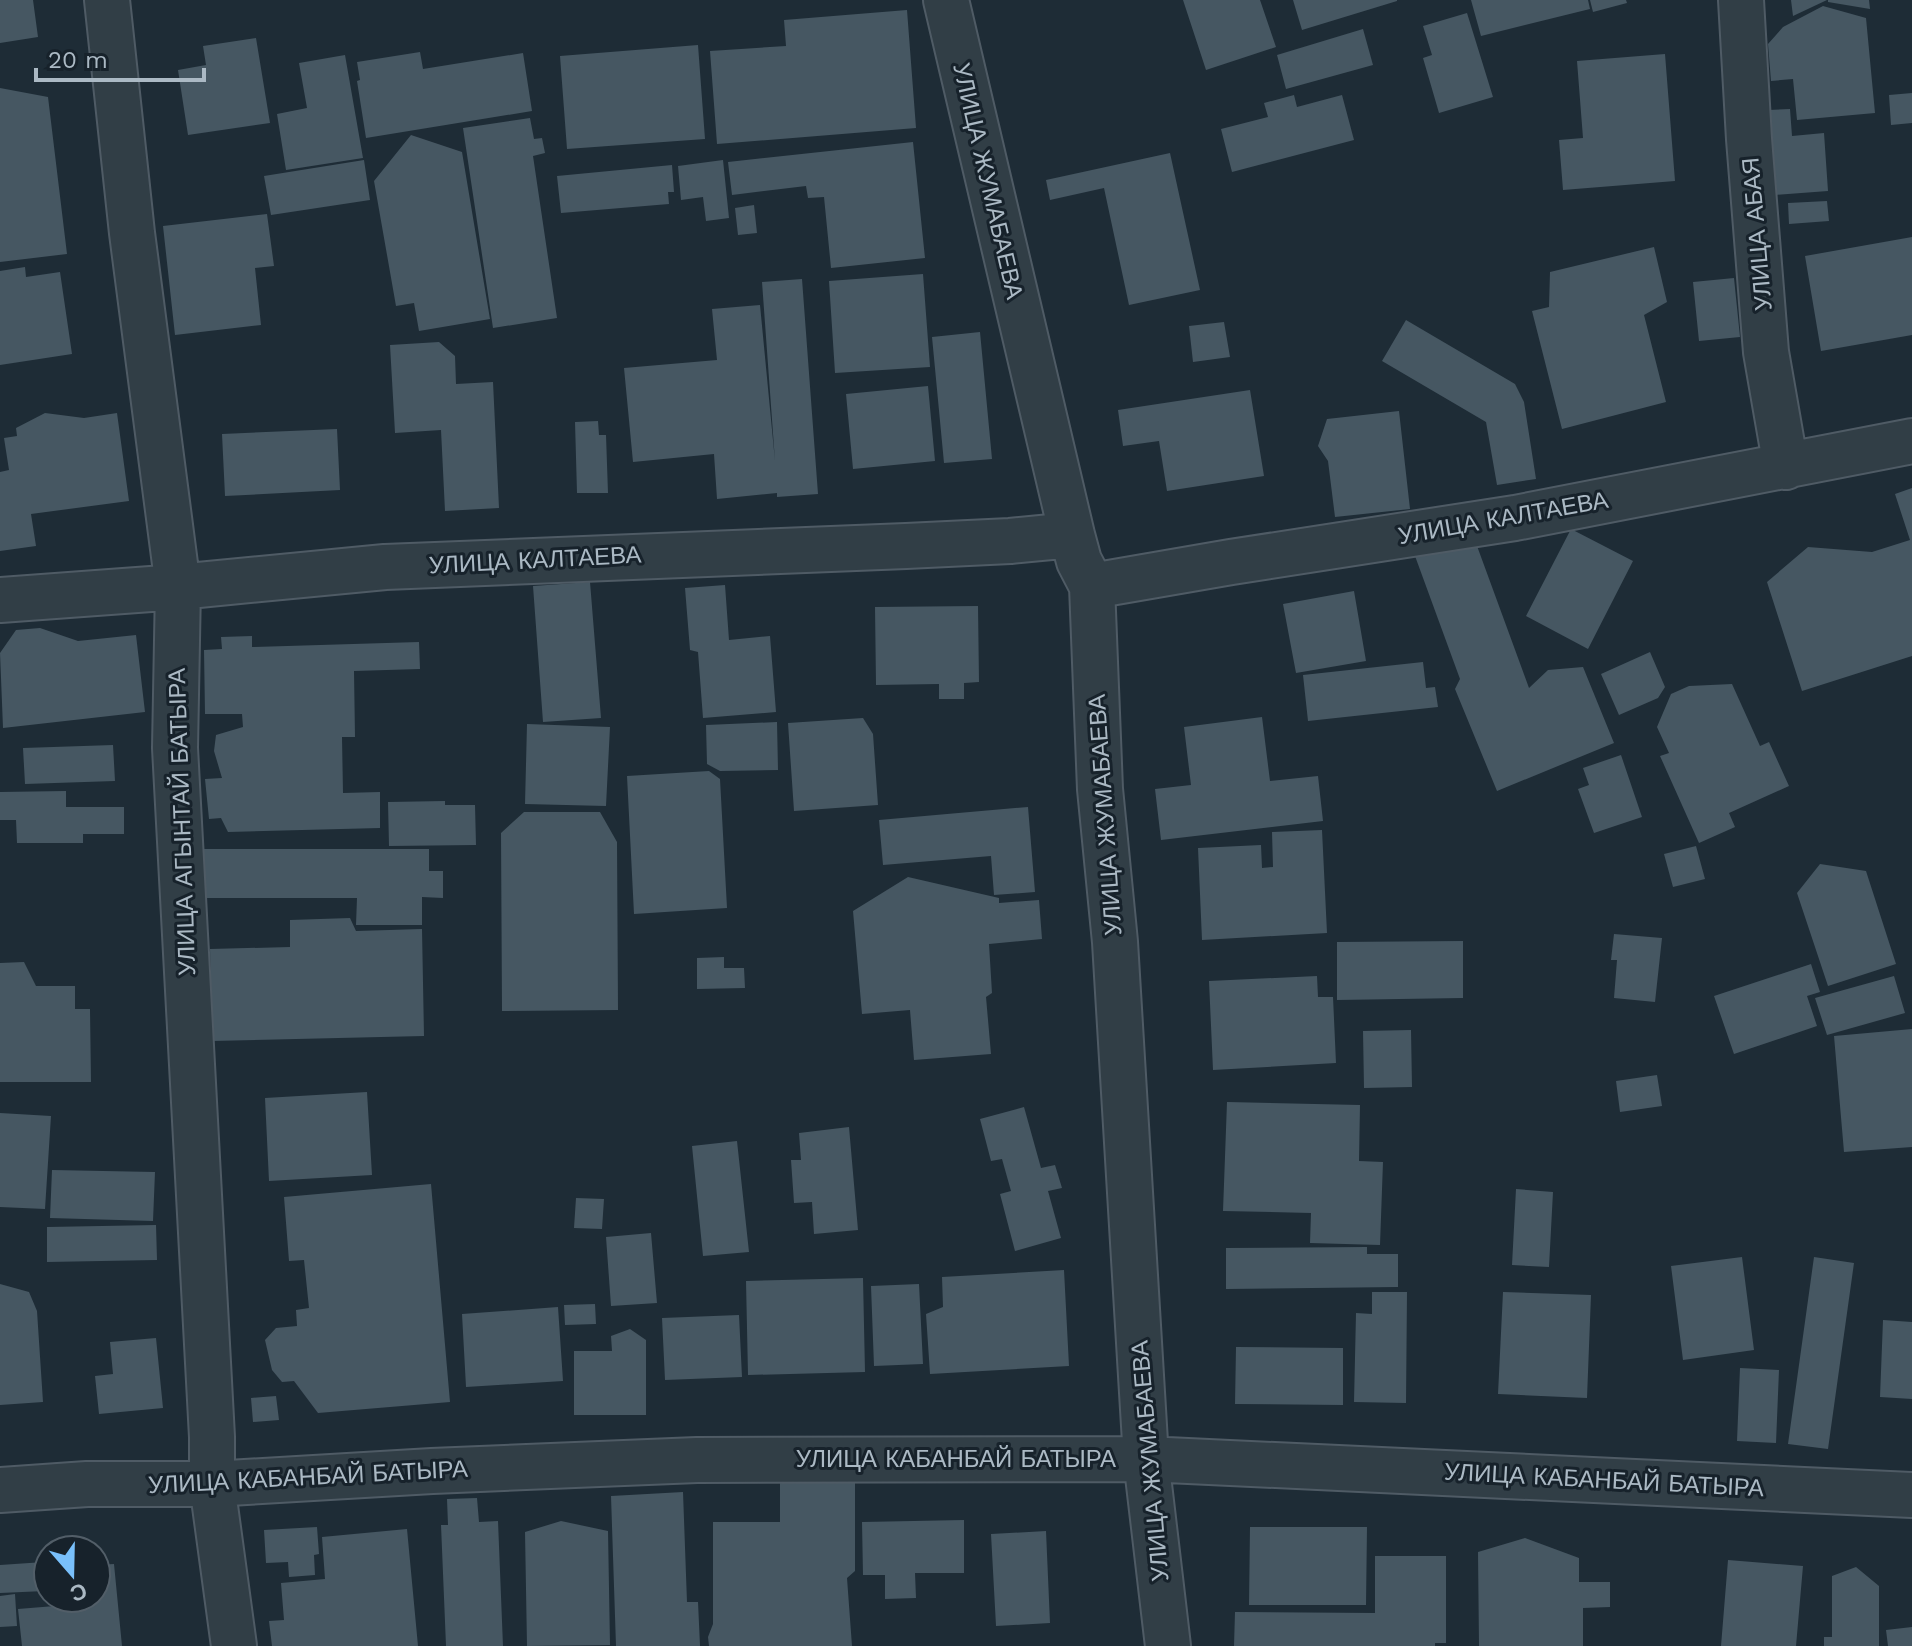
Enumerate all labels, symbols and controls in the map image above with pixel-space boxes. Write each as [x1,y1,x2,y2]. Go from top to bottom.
scale bar [36,32,204,82]
text: 20 m [48,46,108,74]
street label: УЛИЦА ЖУМАБАЕВА [947,60,1029,302]
street label: УЛИЦА АБАЯ [1736,156,1778,312]
street label: УЛИЦА КАЛТАЕВА [1396,486,1610,550]
street label: УЛИЦА КАЛТАЕВА [428,540,642,580]
street label: УЛИЦА АГЫНТАЙ БАТЫРА [163,668,201,976]
street label: УЛИЦА ЖУМАБАЕВА [1083,693,1127,937]
street label: УЛИЦА ЖУМАБАЕВА [1126,1339,1174,1583]
street label: УЛИЦА КАБАНБАЙ БАТЫРА [796,1445,1116,1473]
street label: УЛИЦА КАБАНБАЙ БАТЫРА [147,1455,469,1499]
street label: УЛИЦА КАБАНБАЙ БАТЫРА [1443,1458,1765,1502]
north arrow [32,1534,112,1614]
text: С [67,1578,90,1607]

